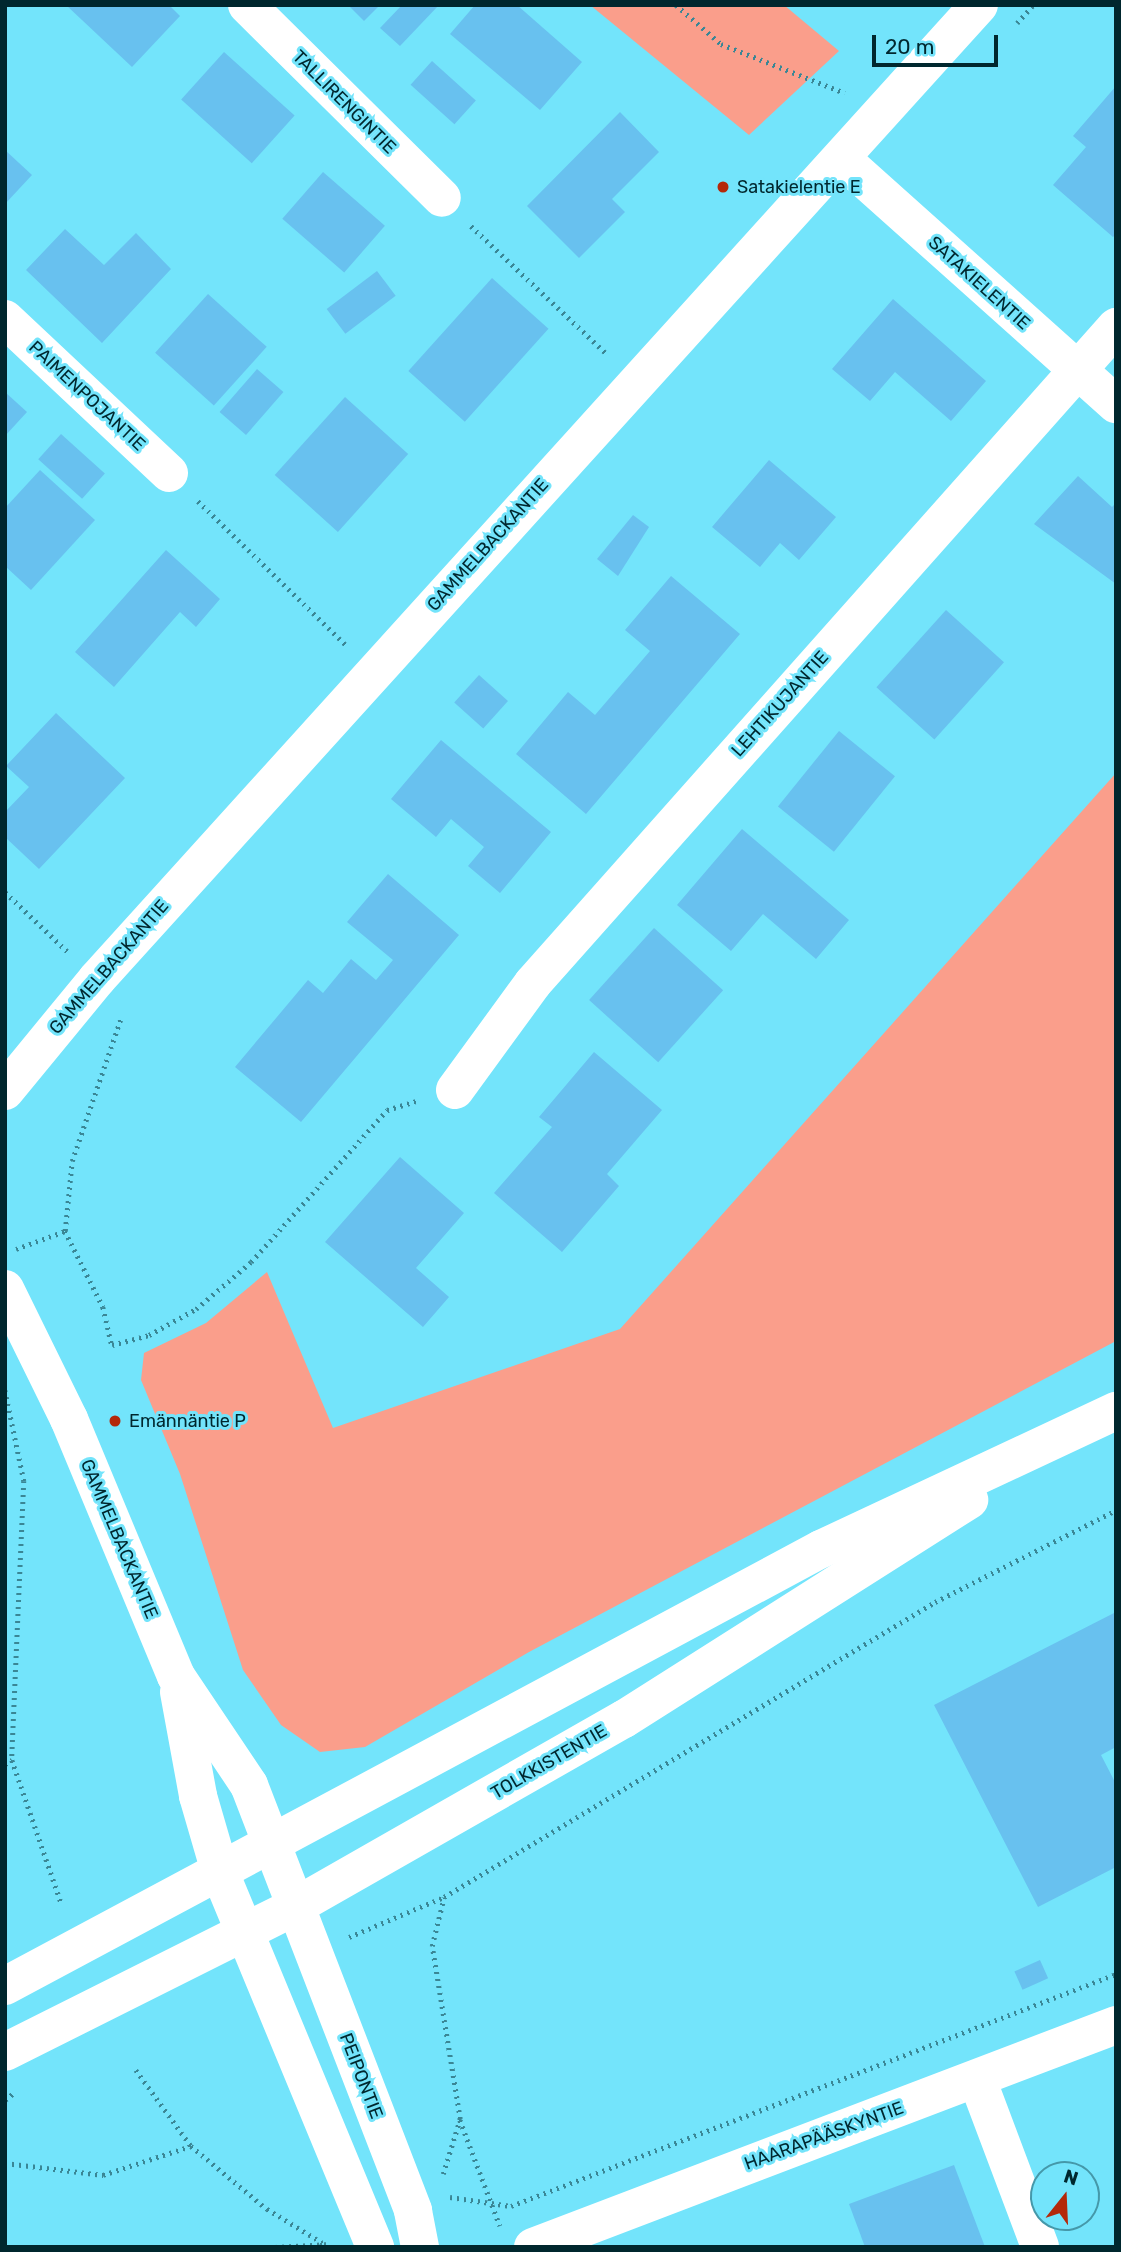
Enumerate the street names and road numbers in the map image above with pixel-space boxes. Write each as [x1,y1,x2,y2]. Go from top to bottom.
street label: TALLIRENGINTIE [288,46,400,158]
street label: SATAKIELENTIE [924,232,1034,334]
street label: PAIMENPOJANTIE [24,337,150,455]
street label: GAMMELBACKANTIE [423,474,553,616]
street label: LEHTIKUJANTIE [727,647,833,761]
street label: GAMMELBACKANTIE [45,895,173,1039]
street label: GAMMELBACKANTIE [76,1456,162,1622]
street label: TOLKKISTENTIE [487,1720,611,1804]
street label: PEIPONTIE [335,2030,387,2122]
street label: HAARAPÄÄSKYNTIE [741,2097,907,2175]

